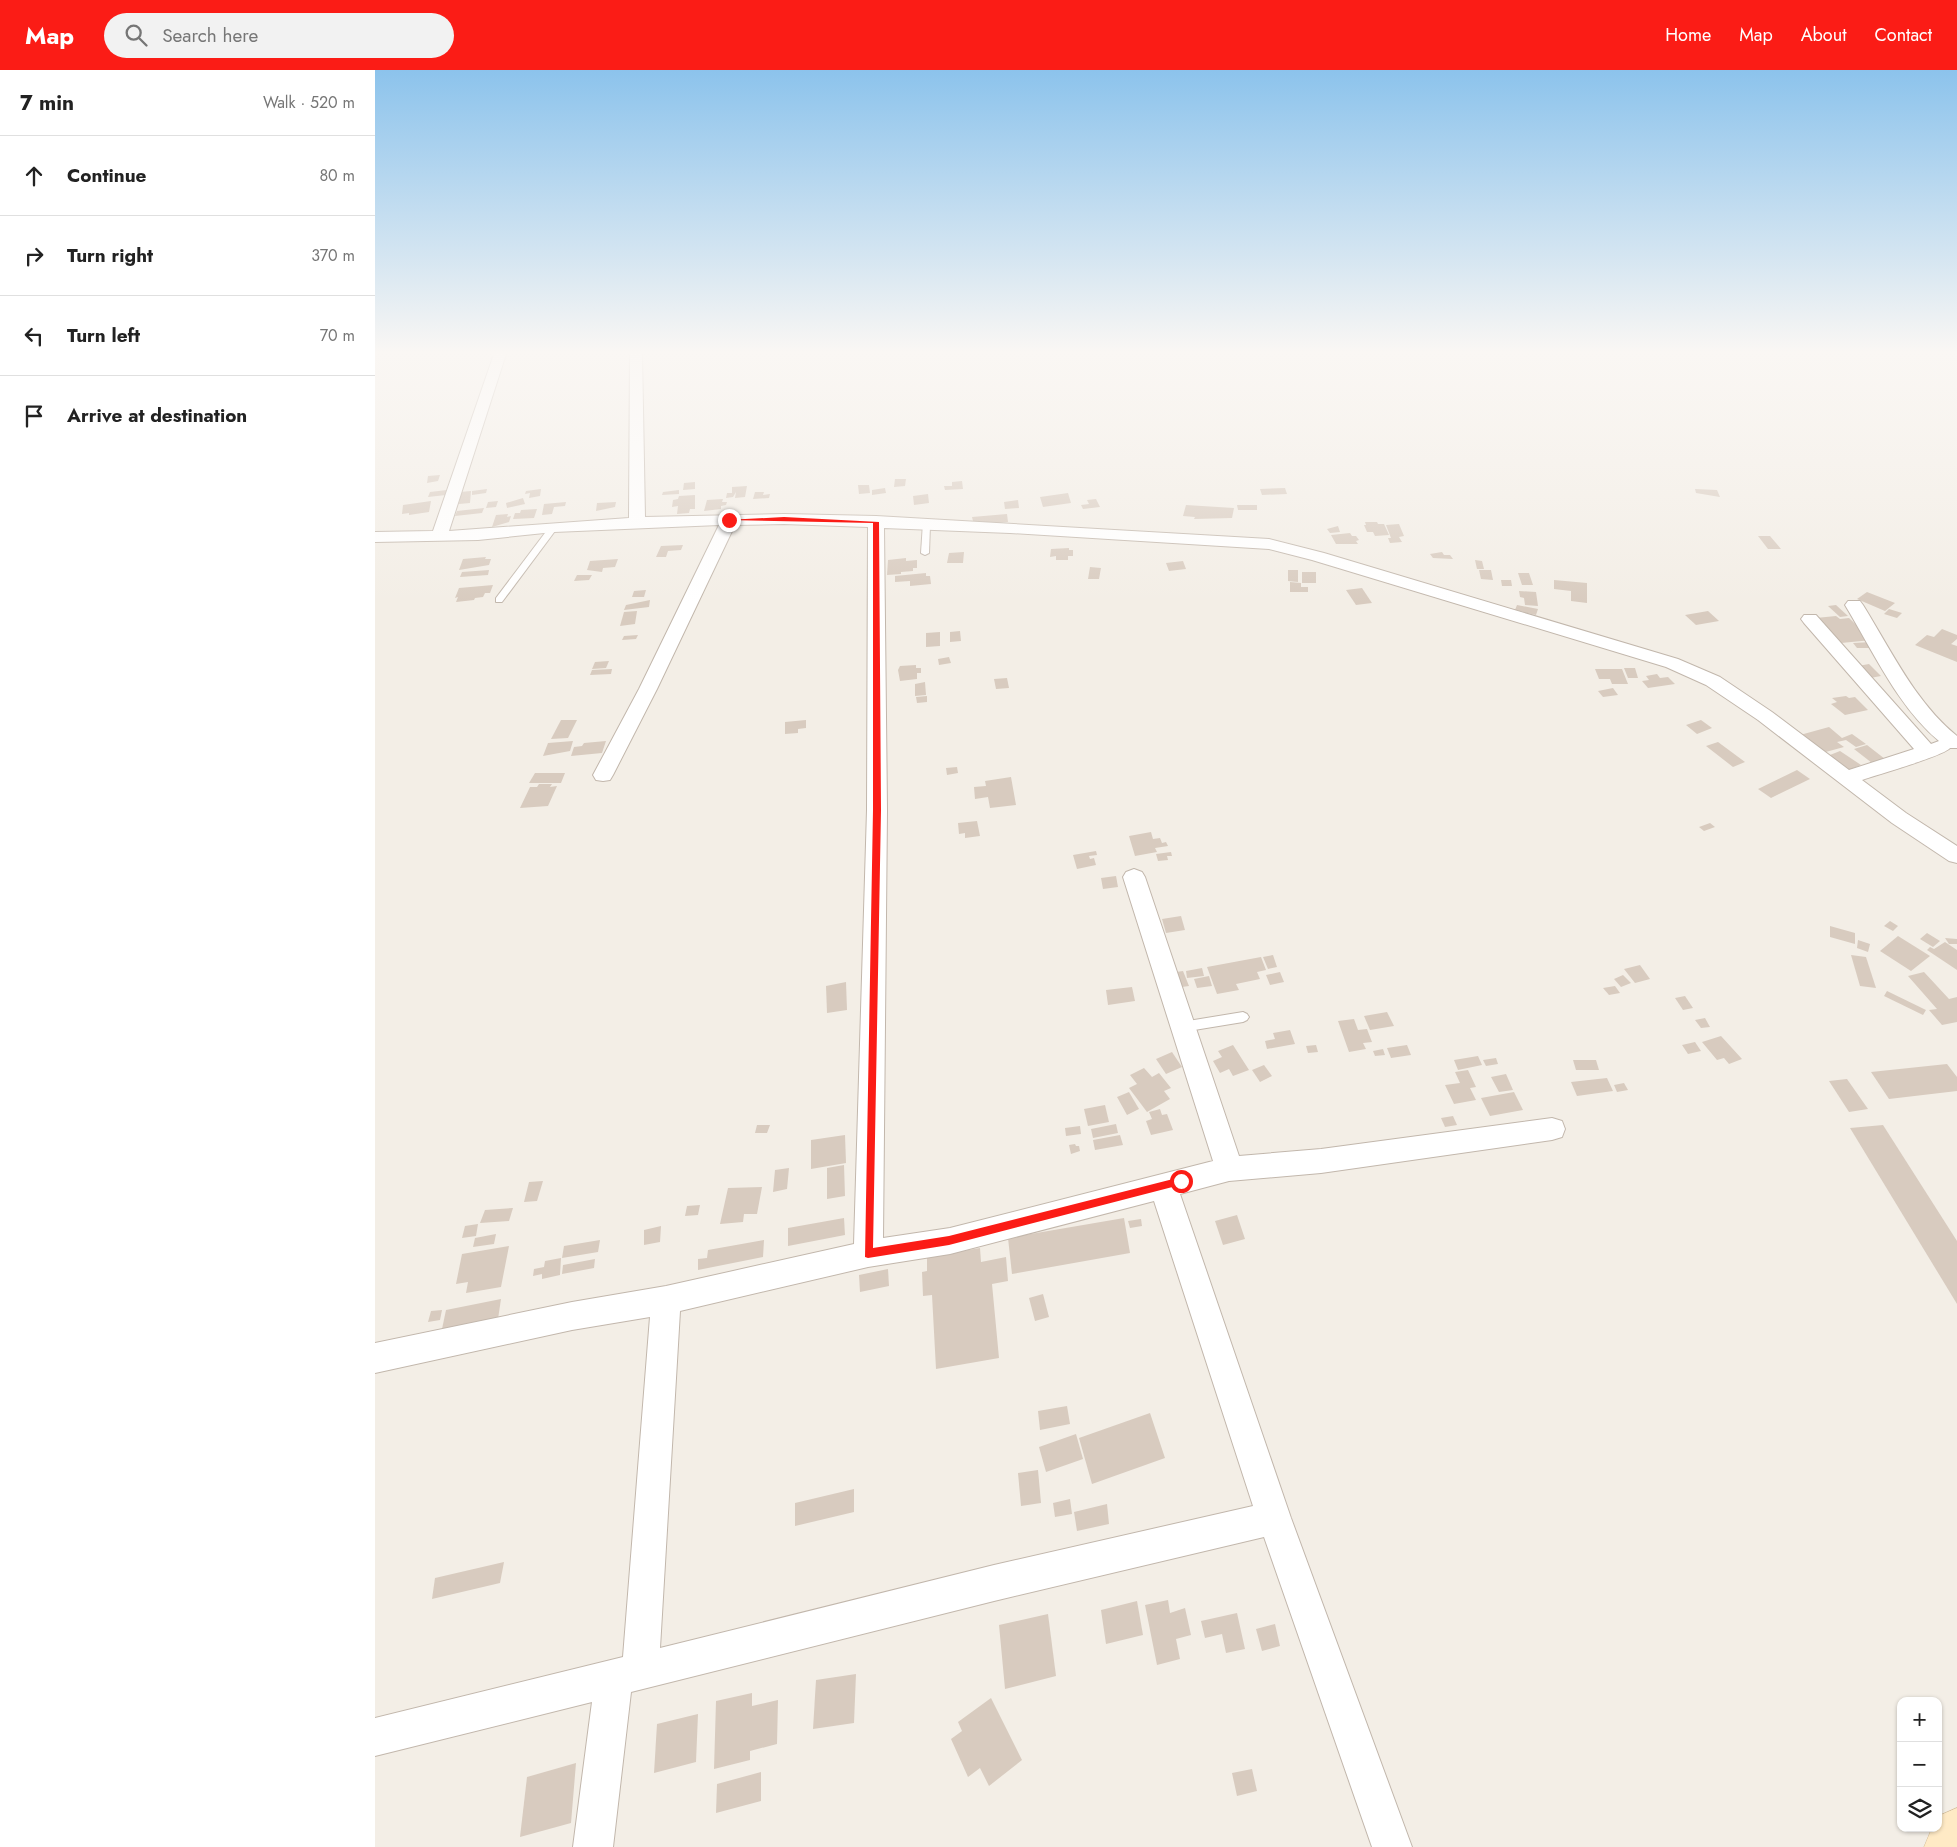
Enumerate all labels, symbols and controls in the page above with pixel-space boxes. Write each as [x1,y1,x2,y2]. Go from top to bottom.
search box [104,13,454,58]
text: Map [25,18,74,53]
icon: search [122,21,150,49]
text: Search here [162,22,258,49]
text: Home [1665,22,1711,48]
text: Map [1739,22,1773,48]
text: About [1801,22,1846,48]
text: Contact [1874,22,1932,48]
text: 7 min [20,88,74,118]
text: Walk · 520 m [263,91,355,114]
icon: ahead [20,162,48,190]
text: Continue [67,162,146,189]
text: 80 m [319,164,355,187]
icon: right [20,242,48,270]
text: Turn right [67,242,153,269]
text: 370 m [311,244,355,267]
icon: left [20,322,48,350]
text: Turn left [67,322,140,349]
text: 70 m [320,324,355,347]
icon: arrive [20,402,48,430]
text: Arrive at destination [67,402,247,429]
route end [718,509,741,532]
route start [1170,1170,1193,1193]
map controls [1897,1697,1942,1832]
button: + [1897,1697,1942,1742]
button: − [1897,1742,1942,1787]
button: layers [1897,1787,1942,1832]

